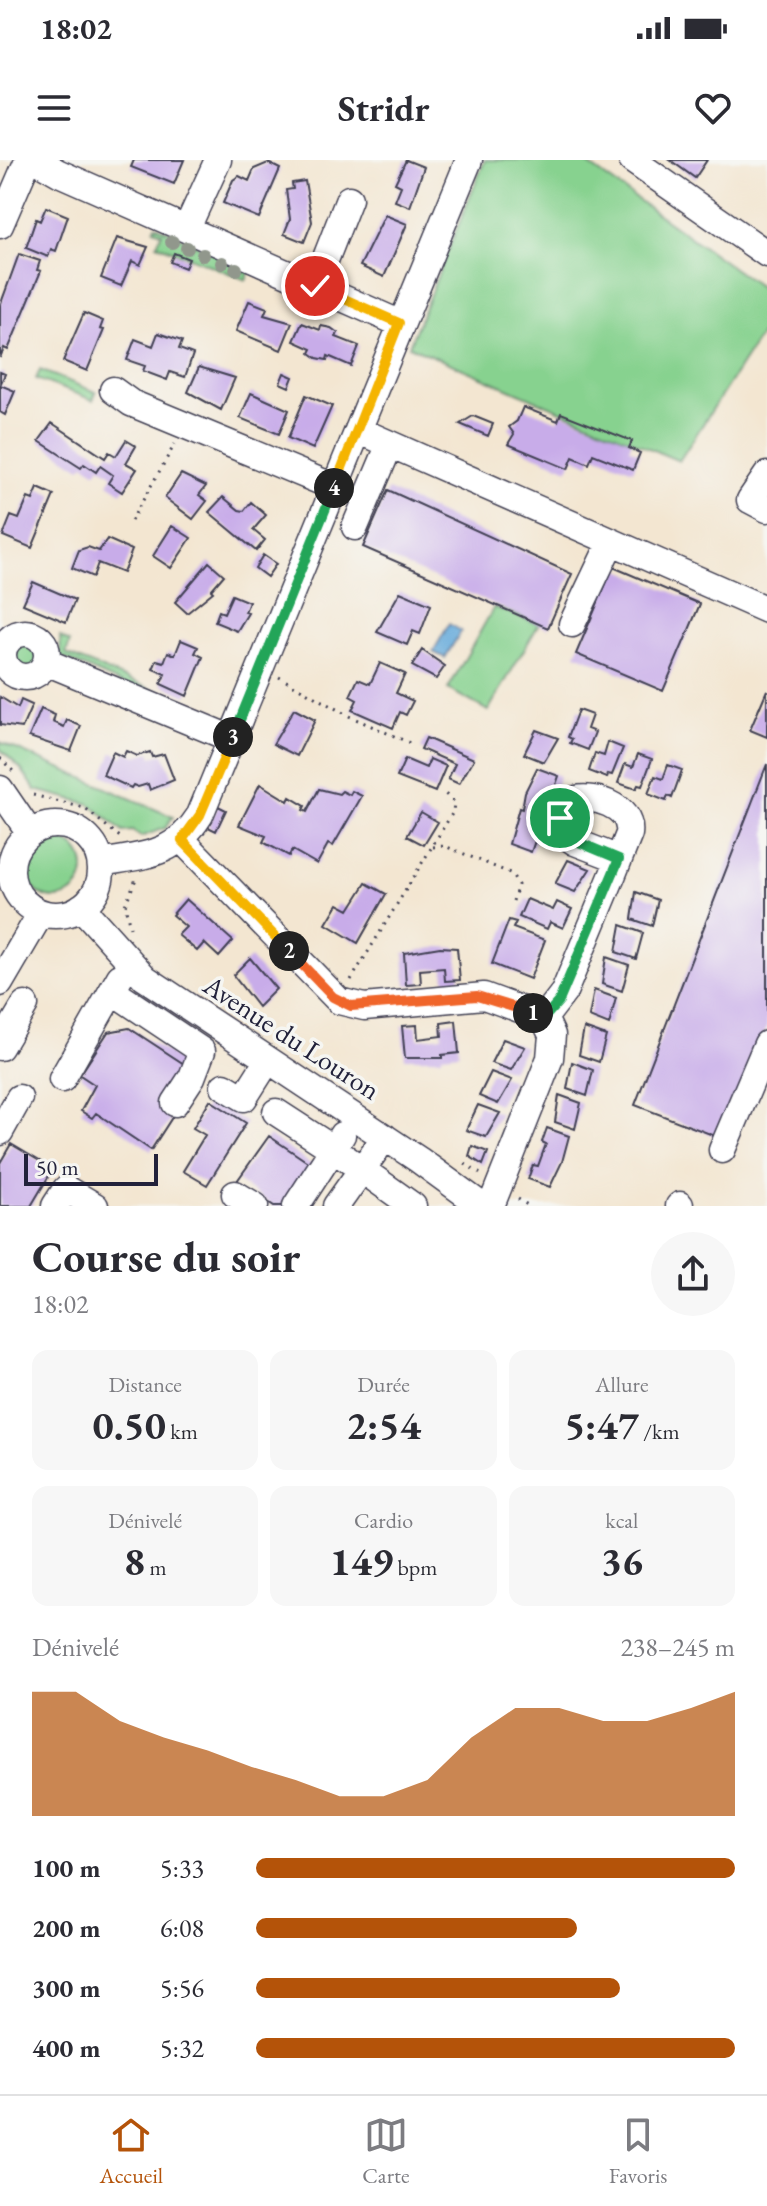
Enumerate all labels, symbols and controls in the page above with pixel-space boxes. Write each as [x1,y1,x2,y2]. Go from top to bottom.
text: 18:02 [40,9,112,48]
text: Stridr [338,85,429,132]
icon: menu [32,86,76,130]
icon: heart [691,86,735,130]
pin [281,252,349,320]
icon: check [293,264,337,308]
pin: 4 [314,468,354,508]
text: 4 [328,473,340,502]
pin: 3 [213,717,253,757]
text: 3 [227,722,239,751]
pin [526,784,594,852]
icon: arrive [538,796,582,840]
pin: 2 [269,931,309,971]
text: 2 [283,936,295,965]
street label: Avenue du Louron [196,966,387,1108]
pin: 1 [513,993,553,1033]
text: 1 [527,998,539,1027]
scale bar [24,1150,158,1186]
text: 50 m [36,1153,79,1182]
text: Course du soir [32,1228,300,1285]
button: share [651,1232,735,1316]
text: 18:02 [32,1287,88,1321]
text: Distance [108,1370,182,1399]
text: Durée [357,1370,410,1399]
text: Allure [595,1370,648,1399]
text: 0.50 [93,1399,166,1451]
text: 2:54 [346,1399,421,1451]
text: 5:47 [564,1399,639,1451]
text: km [166,1417,198,1446]
text: /km [639,1417,680,1446]
text: Dénivelé [108,1506,182,1535]
text: Cardio [354,1506,413,1535]
text: kcal [605,1506,638,1535]
text: 8 [124,1535,145,1587]
text: 149 [330,1535,393,1587]
text: 36 [601,1535,643,1587]
text: m [145,1553,167,1582]
text: bpm [393,1553,437,1582]
text: Dénivelé [32,1630,119,1664]
text: 238–245 m [620,1630,735,1664]
text: 100 m [32,1851,100,1885]
text: 5:33 [160,1851,204,1885]
text: 200 m [32,1911,100,1945]
text: 6:08 [160,1911,204,1945]
text: 300 m [32,1971,100,2005]
text: 5:56 [160,1971,204,2005]
text: 400 m [32,2031,100,2065]
text: 5:32 [160,2031,204,2065]
tab: Accueil [100,2113,163,2190]
tab: Carte [362,2113,409,2190]
tab: Favoris [609,2113,667,2190]

